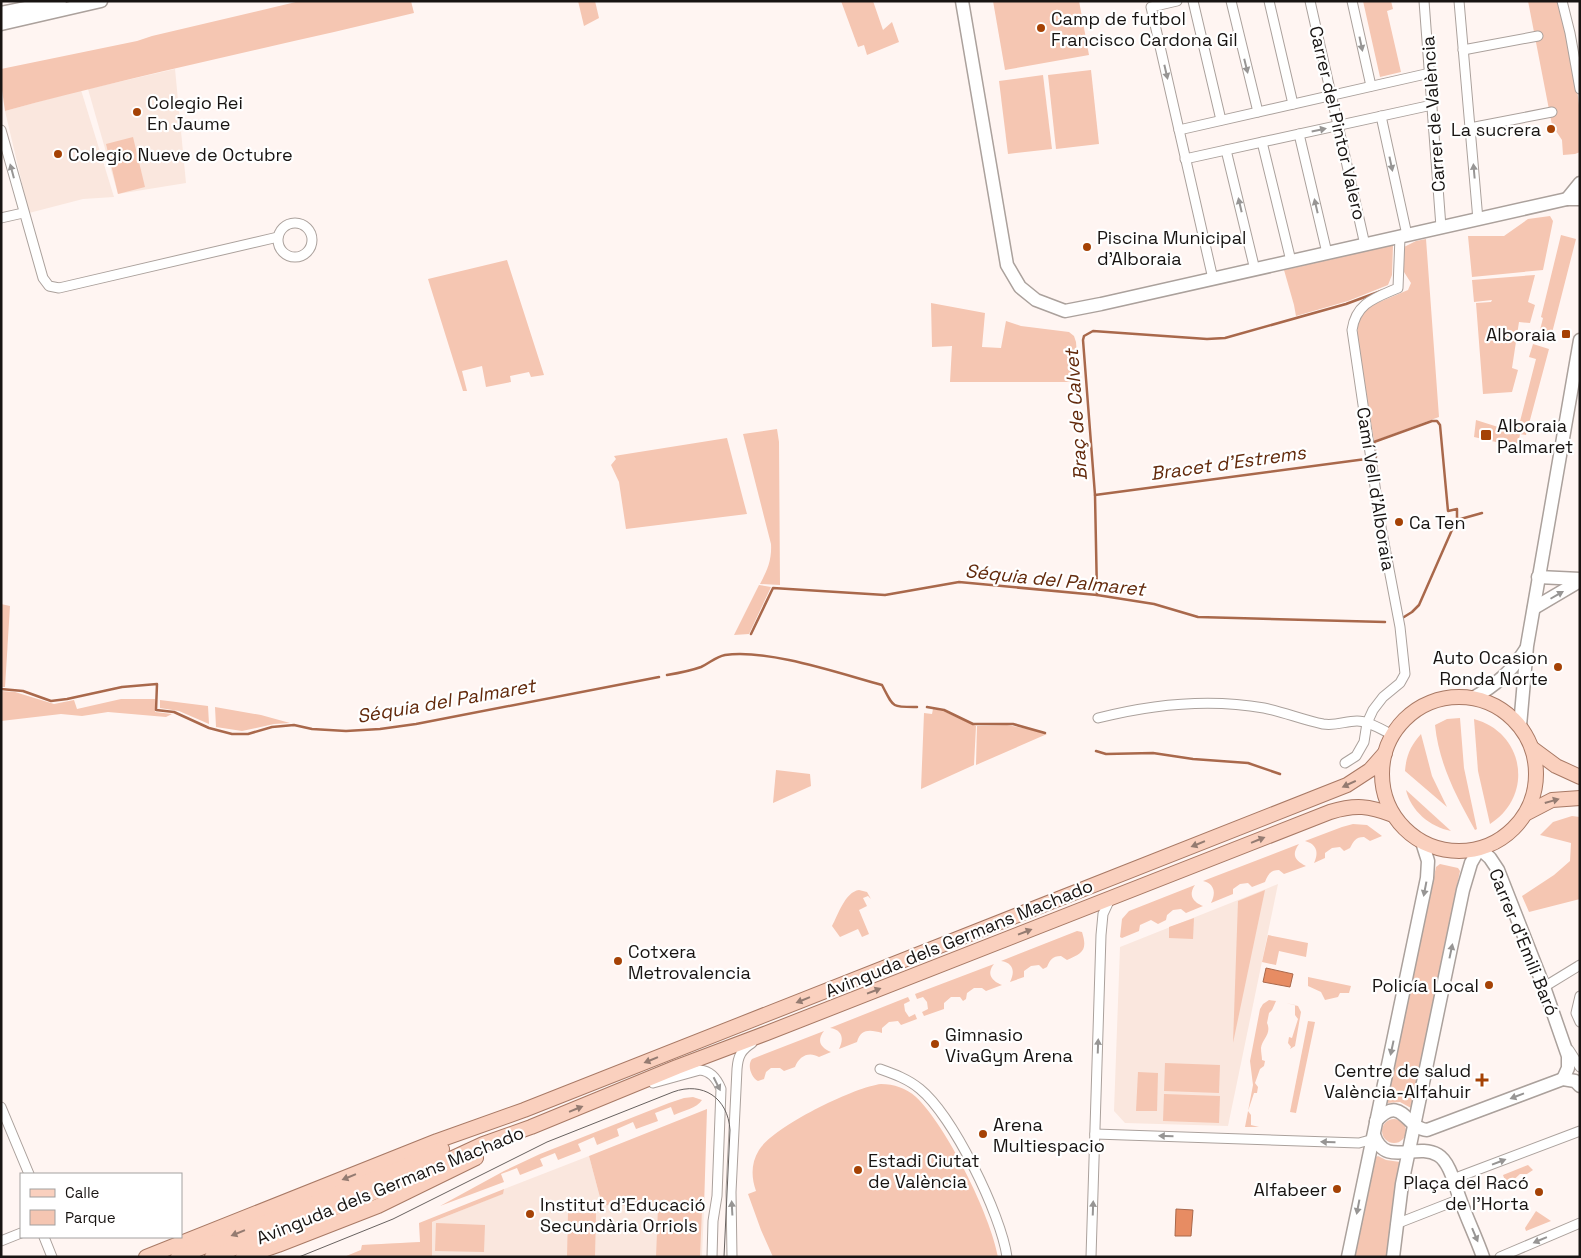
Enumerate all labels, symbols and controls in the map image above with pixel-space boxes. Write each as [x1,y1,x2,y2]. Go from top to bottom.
place label: Camp de futbol Francisco Cardona Gil [1051,7,1238,51]
marker: Camp de futbol Francisco Cardona Gil [1035,22,1047,34]
street label: Carrer del Pintor Valero [1304,24,1372,222]
street label: Carrer de València [1416,35,1450,193]
one-way arrow [1358,36,1366,52]
one-way arrow [1242,58,1250,73]
one-way arrow [1162,64,1170,79]
place label: Colegio Rei En Jaume [147,91,243,135]
marker: Colegio Rei En Jaume [131,106,143,118]
place label: La sucrera [1451,118,1541,141]
marker: La sucrera [1545,123,1557,135]
one-way arrow [1311,125,1327,133]
place label: Colegio Nueve de Octubre [68,143,293,166]
marker: Colegio Nueve de Octubre [52,148,64,160]
one-way arrow [1387,156,1395,171]
one-way arrow [1469,163,1477,179]
one-way arrow [8,164,16,179]
one-way arrow [1236,198,1244,213]
one-way arrow [1312,198,1320,213]
place label: Piscina Municipal d'Alboraia [1097,226,1246,270]
marker: Piscina Municipal d'Alboraia [1081,241,1093,253]
place label: Alboraia [1486,323,1556,346]
marker: Alboraia [1560,328,1572,340]
water label: Braç de Calvet [1059,346,1093,482]
street label: Camí Vell d'Alboraia [1352,406,1400,572]
place label: Alboraia Palmaret [1497,414,1573,458]
marker: Alboraia Palmaret [1479,428,1493,442]
water label: Bracet d'Estrems [1149,440,1308,486]
place label: Ca Ten [1409,511,1466,534]
marker: Ca Ten [1393,516,1405,528]
water label: Séquia del Palmaret [964,558,1148,602]
one-way arrow [1550,590,1563,599]
place label: Auto Ocasion Ronda Norte [1433,646,1548,690]
marker: Auto Ocasion Ronda Norte [1552,661,1564,673]
water label: Séquia del Palmaret [355,673,539,729]
one-way arrow [1342,780,1356,788]
one-way arrow [1544,797,1560,805]
one-way arrow [1251,836,1265,844]
one-way arrow [1190,840,1205,848]
street label: Carrer d'Emili Baró [1484,865,1564,1019]
street label: Avinguda dels Germans Machado [822,874,1096,1002]
one-way arrow [1421,882,1429,897]
one-way arrow [1018,928,1033,936]
place label: Cotxera Metrovalencia [628,940,751,984]
one-way arrow [1447,943,1455,959]
marker: Cotxera Metrovalencia [612,955,624,967]
place label: Policía Local [1372,974,1479,997]
marker: Policía Local [1483,979,1495,991]
one-way arrow [867,987,882,995]
one-way arrow [795,997,810,1004]
place label: Gimnasio VivaGym Arena [945,1023,1073,1067]
one-way arrow [1094,1037,1102,1053]
marker: Gimnasio VivaGym Arena [929,1038,941,1050]
one-way arrow [1387,1041,1395,1057]
one-way arrow [644,1056,658,1064]
place label: Centre de salud València-Alfahuir [1324,1059,1471,1103]
marker: Centre de salud València-Alfahuir [1475,1073,1489,1087]
one-way arrow [713,1077,721,1091]
one-way arrow [1510,1093,1525,1101]
one-way arrow [569,1105,584,1113]
place label: Arena Multiespacio [993,1113,1105,1157]
street label: Avinguda dels Germans Machado [253,1121,527,1249]
marker: Arena Multiespacio [977,1128,989,1140]
one-way arrow [1158,1132,1174,1140]
one-way arrow [1320,1137,1336,1145]
place label: Estadi Ciutat de València [868,1149,980,1193]
one-way arrow [1492,1157,1506,1165]
marker: Estadi Ciutat de València [852,1164,864,1176]
place label: Plaça del Racó de l'Horta [1403,1171,1529,1215]
legend [20,1173,182,1238]
one-way arrow [341,1173,356,1181]
place label: Alfabeer [1253,1178,1327,1201]
text: Calle [65,1183,100,1202]
marker: Alfabeer [1331,1183,1343,1195]
marker: Plaça del Racó de l'Horta [1533,1186,1545,1198]
place label: Institut d'Educació Secundària Orriols [540,1193,706,1237]
one-way arrow [727,1200,735,1216]
one-way arrow [1089,1200,1097,1216]
one-way arrow [1354,1200,1362,1216]
text: Parque [65,1208,116,1227]
marker: Institut d'Educació Secundària Orriols [524,1208,536,1220]
one-way arrow [1471,1228,1479,1242]
one-way arrow [230,1229,245,1237]
one-way arrow [1532,1236,1547,1244]

